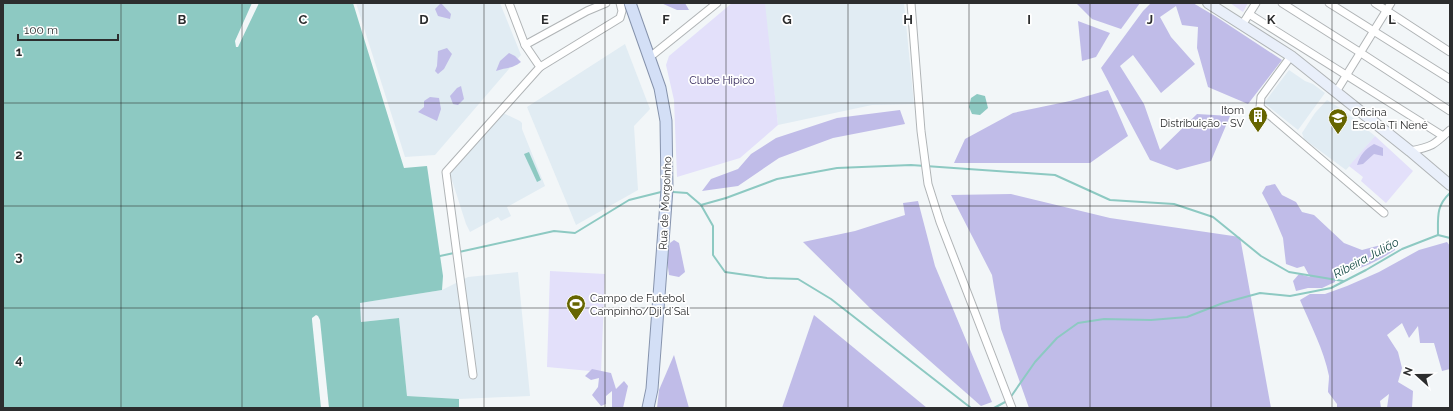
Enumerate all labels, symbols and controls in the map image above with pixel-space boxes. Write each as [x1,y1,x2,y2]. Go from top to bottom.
text: B [178,12,187,27]
text: C [299,12,308,27]
text: D [419,12,429,27]
text: E [541,12,549,27]
text: F [662,12,670,27]
text: G [782,12,792,27]
text: H [903,12,913,27]
text: I [1027,12,1031,27]
text: J [1147,12,1153,27]
text: K [1267,12,1276,27]
text: L [1388,12,1396,27]
scale bar [18,16,118,42]
text: 100 m [24,23,58,37]
text: 1 [16,44,23,59]
park label: Clube Hipico [689,74,755,87]
place label: Itom Distribuição - SV [1160,104,1245,130]
building icon: Itom Distribuição - SV [1247,105,1269,133]
place label: Oficina Escola Ti Nené [1352,106,1428,132]
school or university icon: Oficina Escola Ti Nené [1327,107,1349,135]
text: 2 [15,147,23,162]
street label: Rua de Morgoinho [657,156,674,250]
water label: Ribeira Julião [1331,235,1401,281]
text: 3 [15,249,23,264]
place label: Campo de Futebol Campinho/Dji d´Sal [590,292,689,318]
sports icon: Campo de Futebol Campinho/Dji d´Sal [565,293,587,321]
text: 4 [15,352,23,367]
north arrow [1397,355,1437,395]
text: N [1401,365,1416,378]

